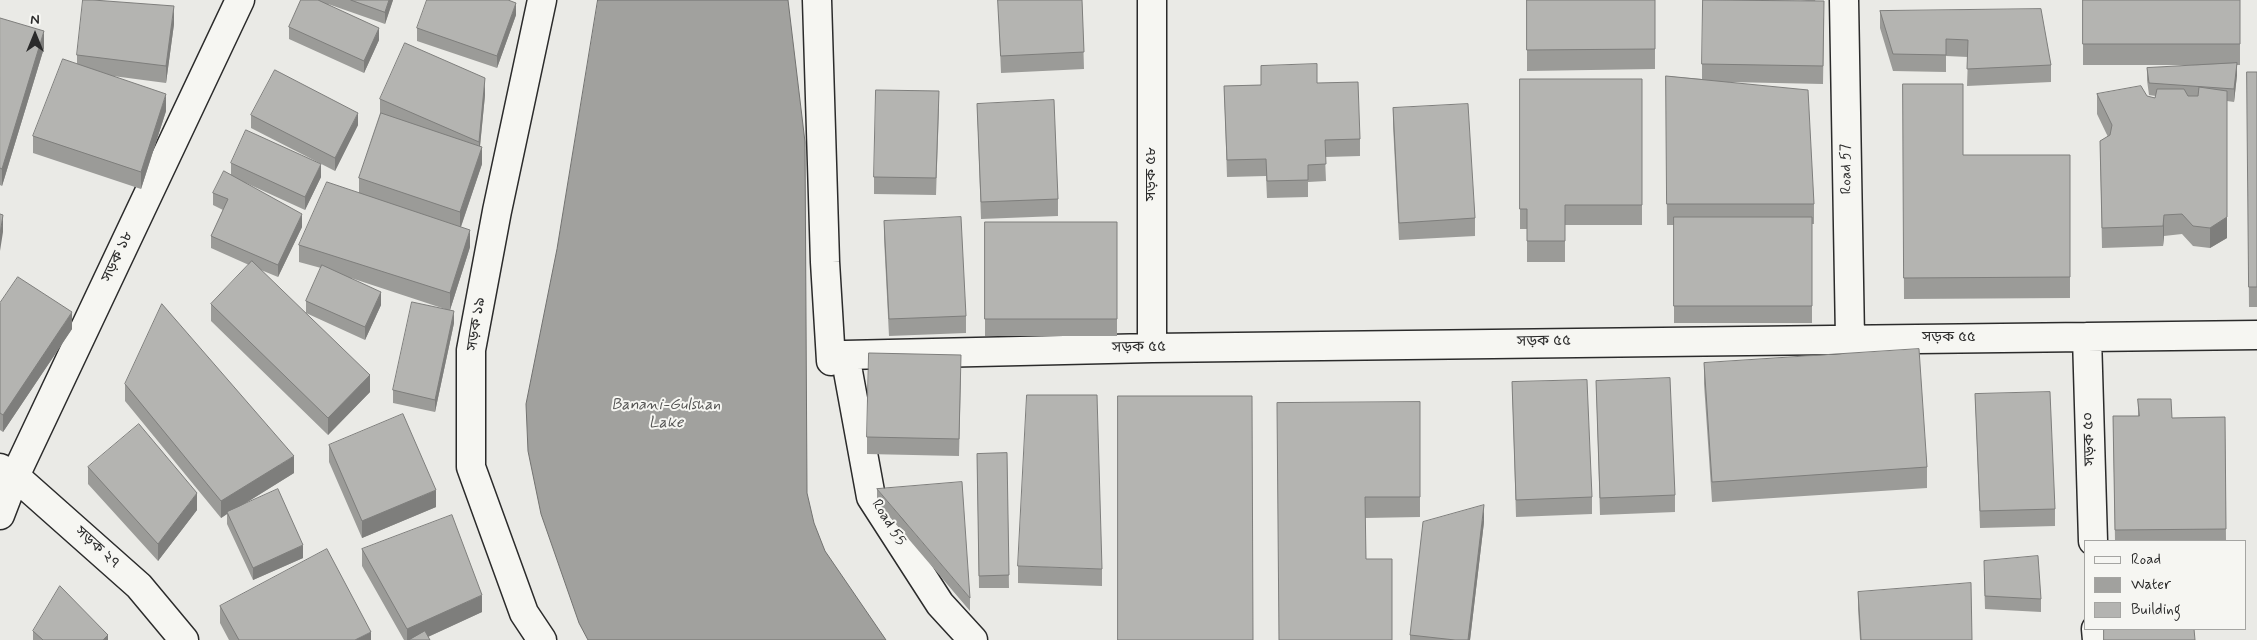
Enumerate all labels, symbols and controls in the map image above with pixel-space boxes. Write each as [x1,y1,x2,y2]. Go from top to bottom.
north arrow [10,10,60,60]
text: N [30,11,40,29]
street label: Road 57 [1838,144,1856,194]
street label: সড়ক ৫৮ [1143,147,1161,201]
street label: সড়ক ১৮ [98,229,138,285]
street label: সড়ক ১৯ [464,296,490,352]
street label: সড়ক ৫৫ [1922,329,1976,347]
street label: সড়ক ৫৫ [1517,333,1571,351]
street label: সড়ক ৫৫ [1112,339,1166,357]
water label: Banani-Gulshan Lake [611,396,721,434]
street label: সড়ক ৫০ [2080,412,2100,466]
street label: Road 55 [867,497,909,549]
street label: সড়ক ২৭ [71,523,123,573]
legend [2084,540,2247,630]
text: Road [2131,550,2161,570]
text: Water [2131,575,2171,595]
text: Building [2131,600,2181,620]

